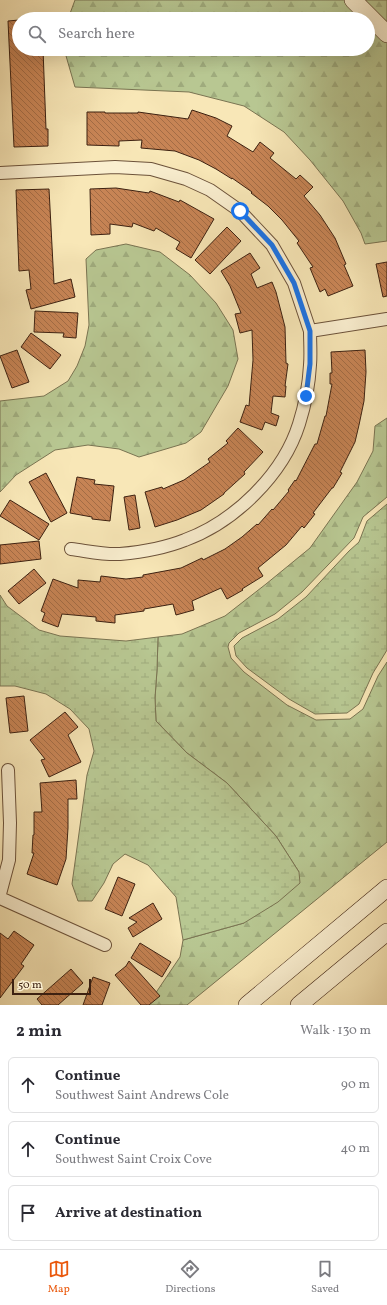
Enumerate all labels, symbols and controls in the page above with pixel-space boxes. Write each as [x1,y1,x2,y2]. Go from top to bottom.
search box [12,12,375,56]
icon: search [26,23,48,45]
text: Search here [58,24,135,45]
route start [231,202,249,220]
route end [297,387,315,405]
scale bar [12,977,91,996]
text: 50 m [18,978,42,993]
text: 2 min [16,1020,62,1043]
text: Walk · 130 m [300,1022,371,1040]
text: Continue [55,1066,120,1087]
icon: ahead [17,1074,39,1096]
text: 90 m [341,1076,370,1094]
text: Southwest Saint Andrews Cole [55,1087,229,1105]
text: Continue [55,1130,120,1151]
icon: ahead [17,1138,39,1160]
text: 40 m [341,1140,370,1158]
text: Southwest Saint Croix Cove [55,1151,212,1169]
icon: arrive [17,1202,39,1224]
text: Arrive at destination [55,1203,202,1224]
tab: Map [48,1258,70,1297]
tab: Directions [165,1258,216,1297]
tab: Saved [311,1258,339,1297]

